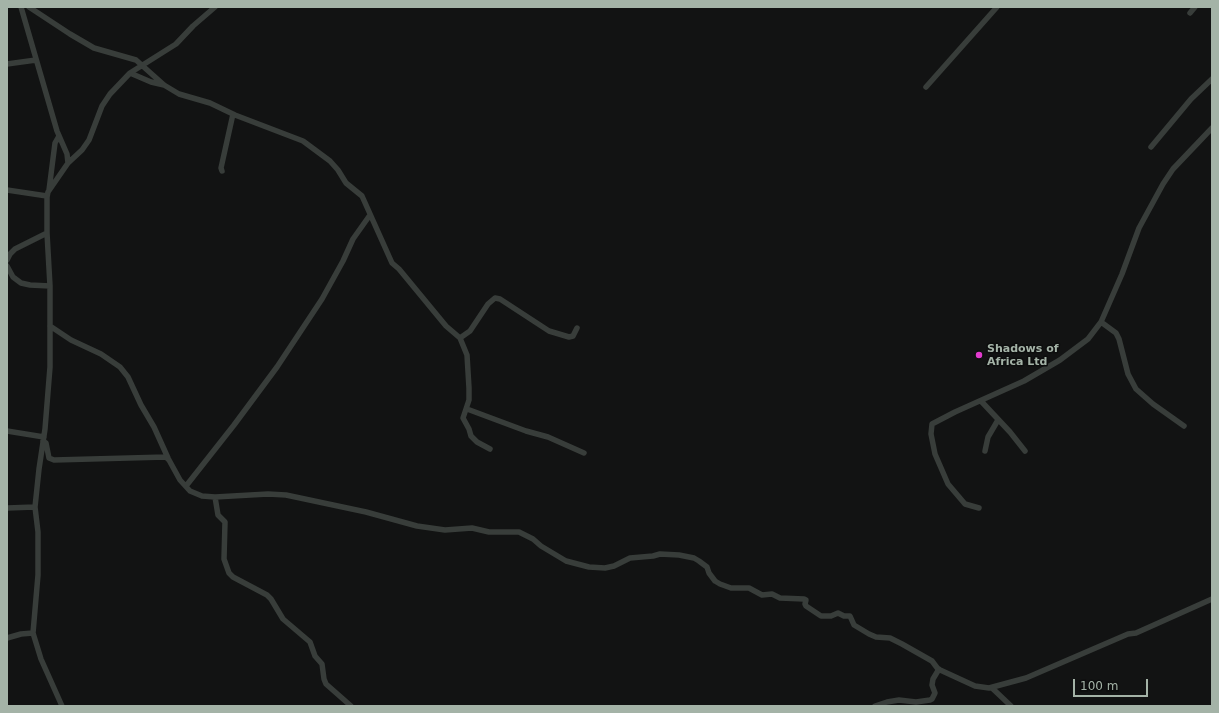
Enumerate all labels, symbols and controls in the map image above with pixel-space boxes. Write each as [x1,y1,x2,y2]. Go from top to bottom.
place label: Shadows of Africa Ltd [987,342,1058,368]
marker: Shadows of Africa Ltd [974,350,984,360]
scale bar [1075,671,1150,697]
text: 100 m [1080,679,1118,693]

